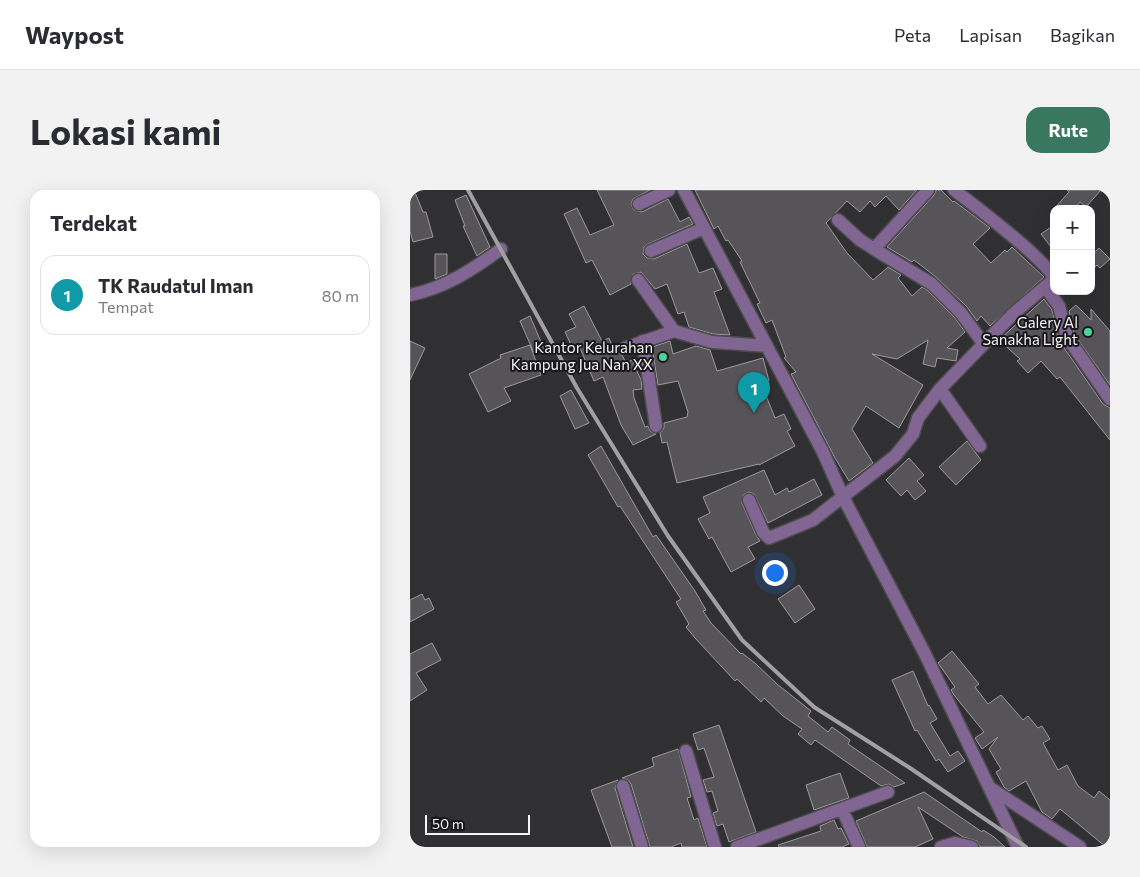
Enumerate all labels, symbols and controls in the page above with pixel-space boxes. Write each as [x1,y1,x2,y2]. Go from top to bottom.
text: Waypost [25,20,124,49]
text: Peta [894,24,931,46]
text: Lapisan [959,24,1022,46]
text: Bagikan [1050,24,1115,46]
button: Rute [1026,107,1110,153]
text: Lokasi kami [30,109,221,152]
map controls [1050,205,1095,295]
button: + [1050,205,1095,250]
text: Terdekat [50,210,137,235]
button: − [1050,250,1095,295]
text: TK Raudatul Iman [98,274,253,297]
text: 1 [63,286,71,305]
text: 80 m [322,286,359,305]
text: Tempat [98,297,154,316]
place label: Galery Al Sanakha Light [982,313,1078,348]
marker: Galery Al Sanakha Light [1082,326,1094,338]
place label: Kantor Kelurahan Kampung Jua Nan XX [511,338,653,373]
marker: Kantor Kelurahan Kampung Jua Nan XX [657,351,669,363]
pin: 1 [738,372,770,413]
your location [762,560,788,586]
scale bar [425,812,530,835]
text: 50 m [432,815,464,832]

